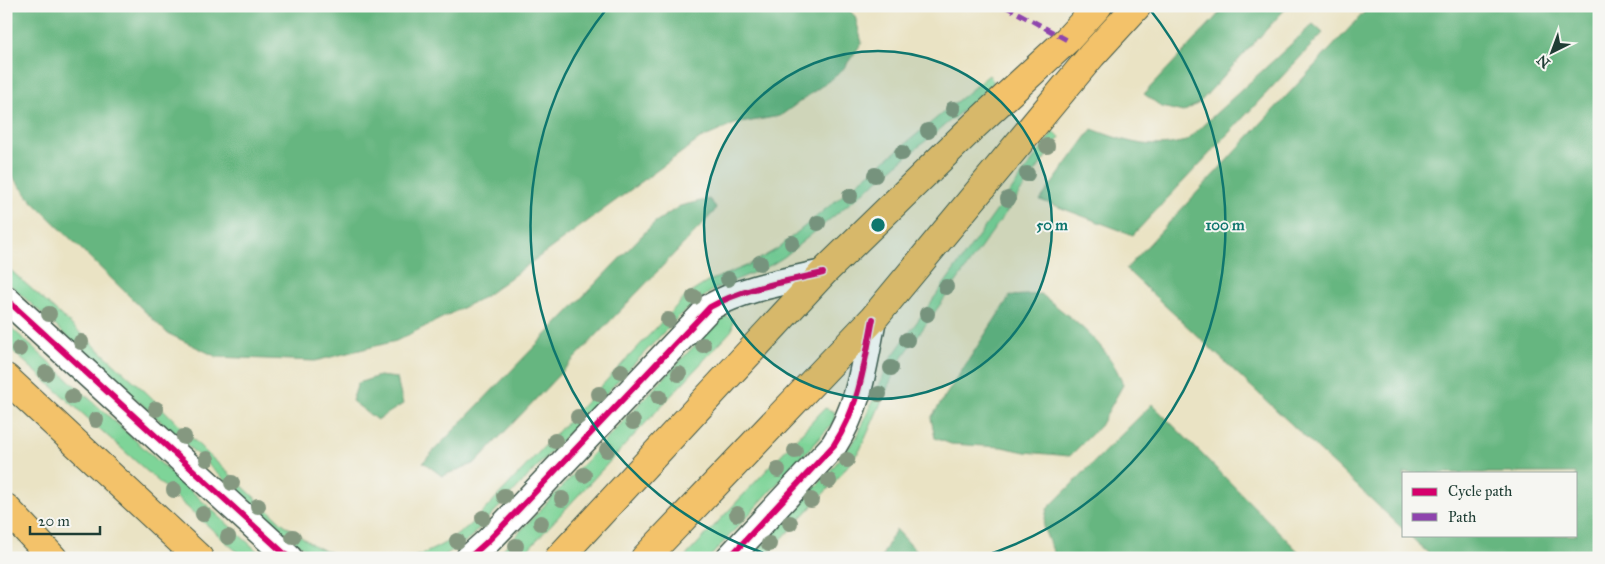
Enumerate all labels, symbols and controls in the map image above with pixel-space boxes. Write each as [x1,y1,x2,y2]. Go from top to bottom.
north arrow [1528,28,1578,78]
text: N [1533,51,1554,72]
centre of rings [869,216,887,234]
text: 50 m [1036,216,1068,234]
text: 100 m [1205,216,1245,234]
legend [1402,472,1578,536]
text: Cycle path [1448,482,1513,500]
scale bar [30,504,100,536]
text: Path [1448,508,1477,526]
text: 20 m [38,512,70,530]

